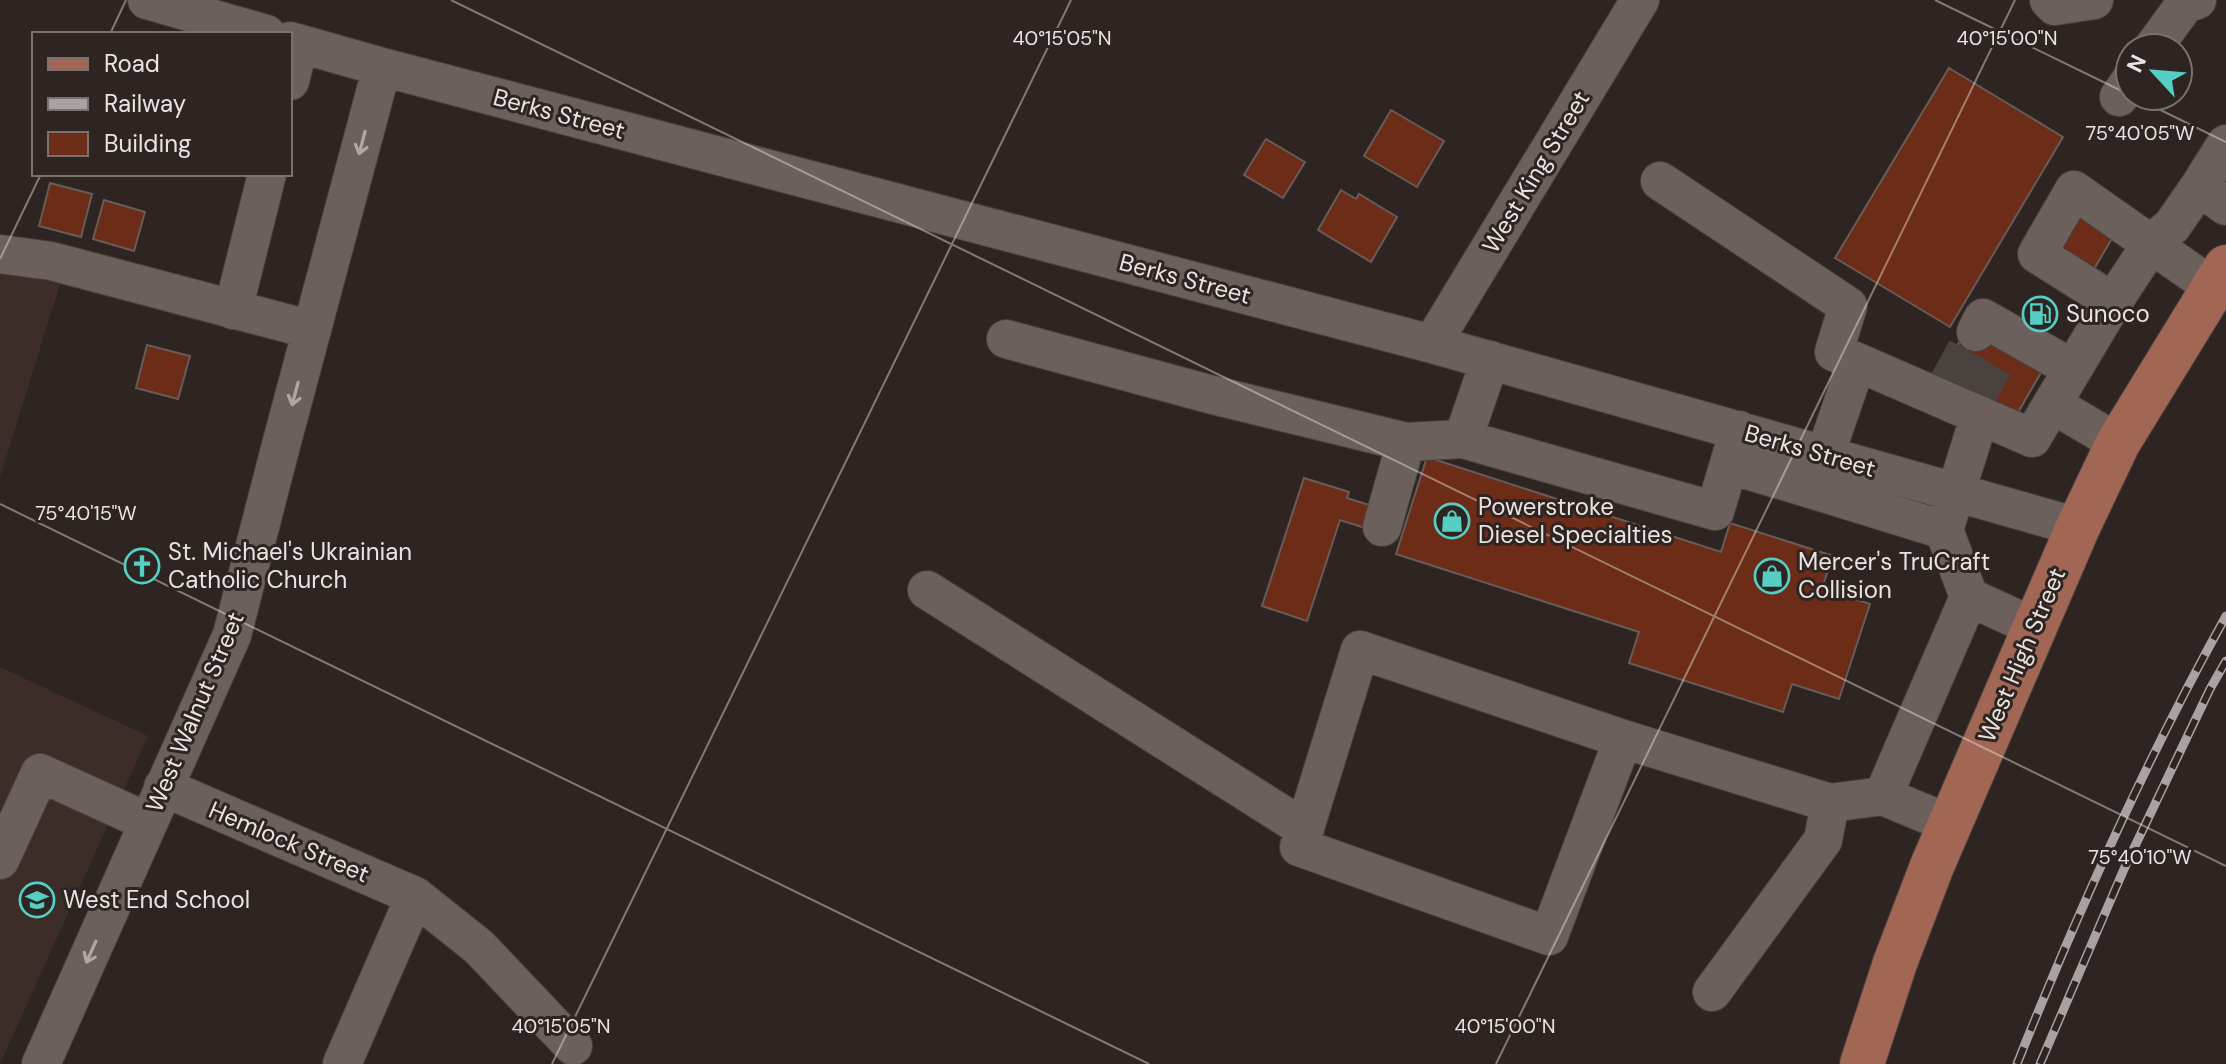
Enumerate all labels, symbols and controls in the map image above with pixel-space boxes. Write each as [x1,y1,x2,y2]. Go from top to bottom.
text: 40°15'05"N [1012,25,1112,51]
text: 40°15'00"N [1957,25,2057,51]
legend [32,32,292,176]
north arrow [2114,32,2194,112]
text: Road [104,48,160,79]
text: N [2120,50,2153,77]
street label: Berks Street [490,81,628,146]
street label: West King Street [1475,85,1596,259]
text: Railway [104,88,186,119]
text: 75°40'05"W [2086,120,2194,146]
text: Building [104,128,191,159]
one-way arrow [354,129,369,155]
street label: Berks Street [1116,246,1254,311]
fuel station icon: Sunoco [2021,295,2059,333]
place label: Sunoco [2066,298,2150,329]
one-way arrow [286,380,301,406]
street label: Berks Street [1741,417,1879,484]
place label: Powerstroke Diesel Specialties [1478,491,1673,550]
text: 75°40'15"W [35,500,137,526]
shop icon: Powerstroke Diesel Specialties [1433,502,1471,540]
place label: St. Michael's Ukrainian Catholic Church [168,536,412,595]
place label: Mercer's TruCraft Collision [1798,546,1990,605]
church icon: St. Michael's Ukrainian Catholic Church [123,547,161,585]
shop icon: Mercer's TruCraft Collision [1753,557,1791,595]
street label: West High Street [1971,563,2072,747]
street label: West Walnut Street [138,607,251,817]
street label: Hemlock Street [204,794,374,889]
text: 75°40'10"W [2088,844,2192,870]
school or university icon: West End School [18,881,56,919]
place label: West End School [63,884,250,915]
one-way arrow [82,939,97,963]
text: 40°15'05"N [511,1013,611,1039]
text: 40°15'00"N [1455,1013,1555,1039]

